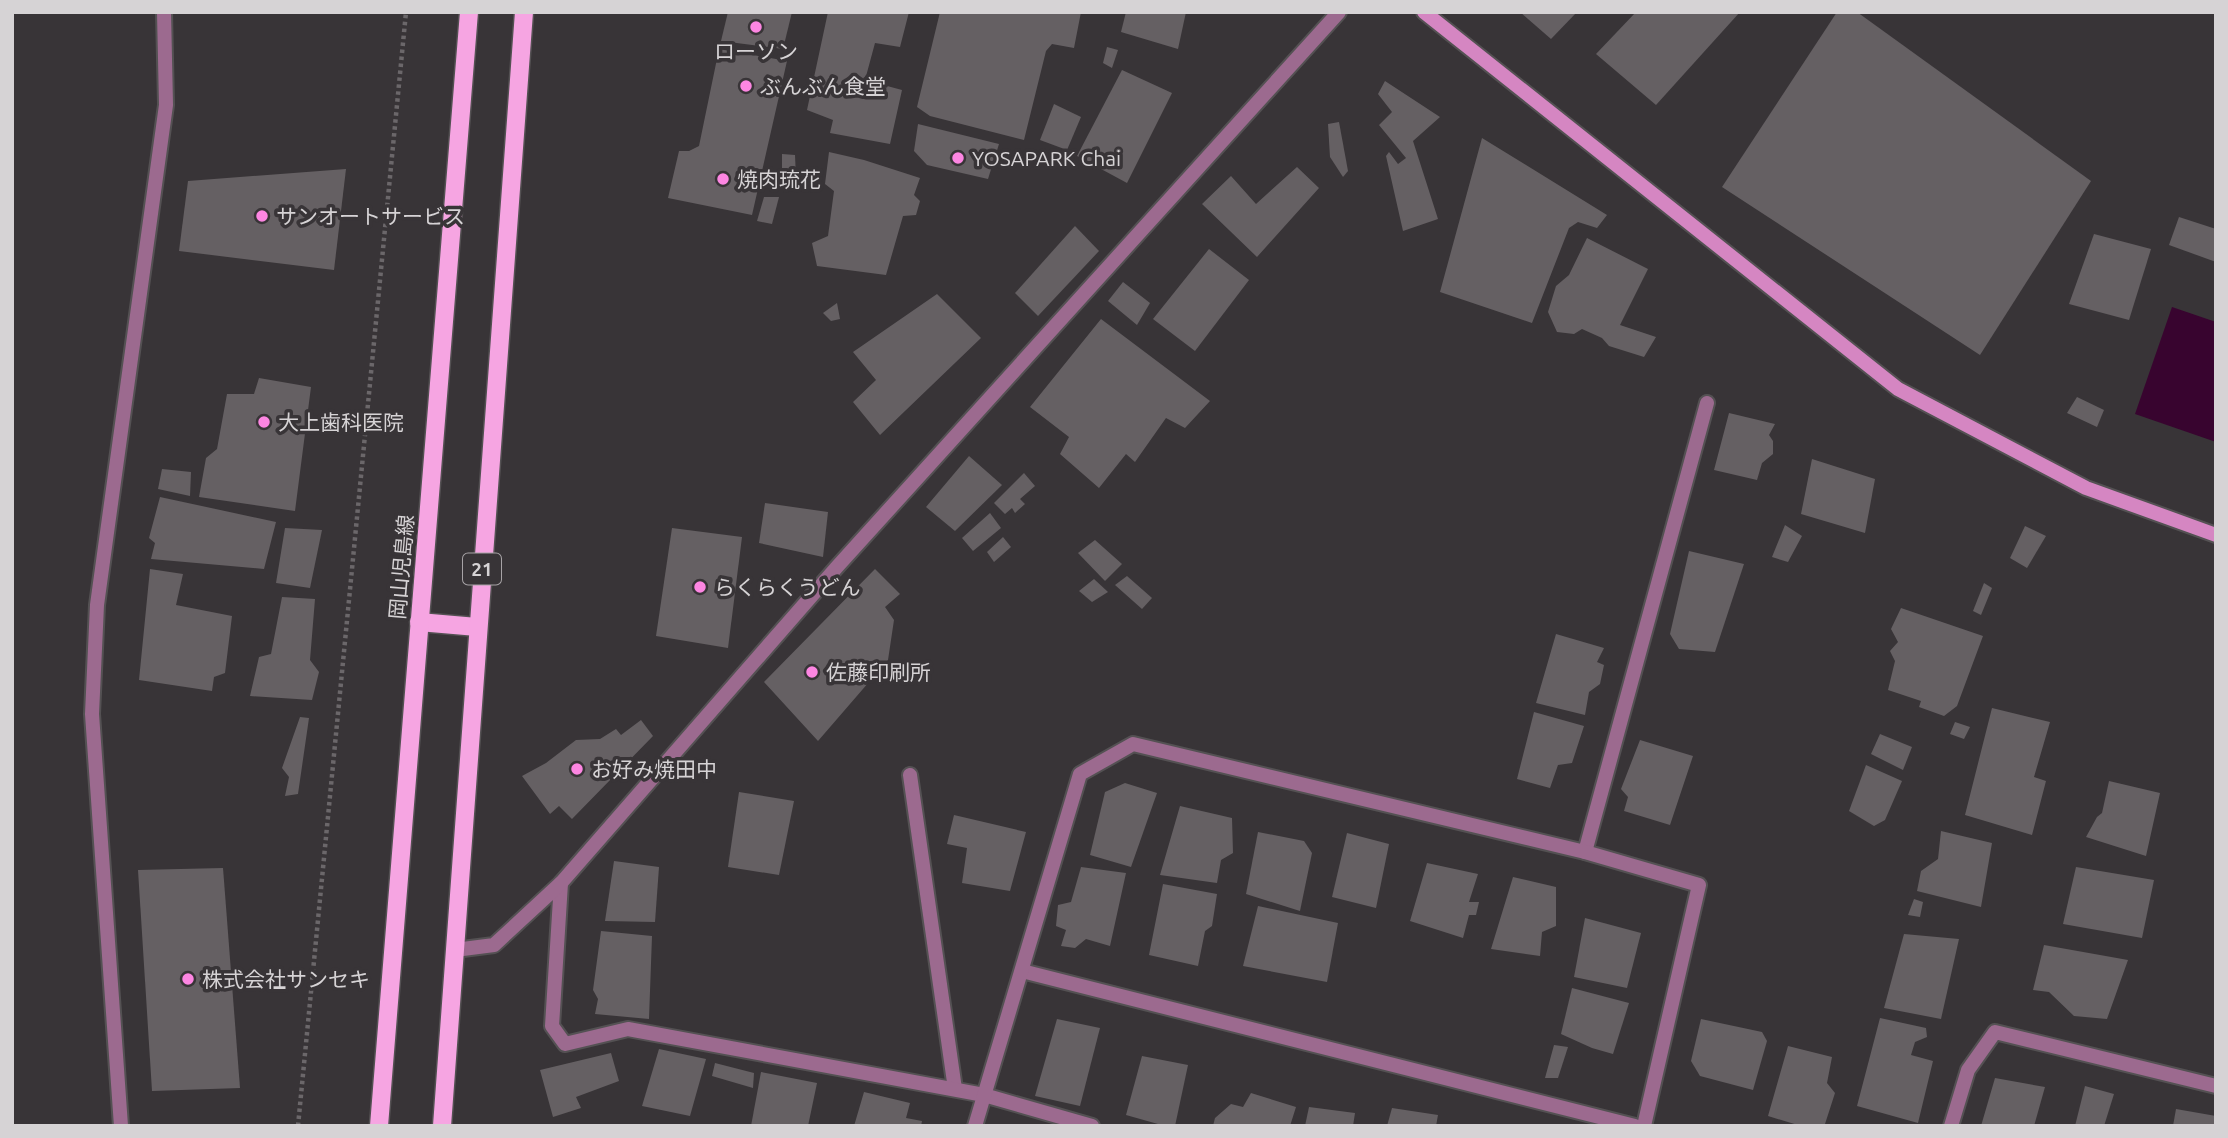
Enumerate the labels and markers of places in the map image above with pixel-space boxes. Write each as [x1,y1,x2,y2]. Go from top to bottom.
marker: ローソン [748,19,764,35]
place label: ローソン [714,39,798,63]
place label: ぶんぶん食堂 [760,74,886,98]
marker: ぶんぶん食堂 [738,78,754,94]
place label: YOSAPARK Chai [972,146,1121,170]
marker: YOSAPARK Chai [950,150,966,166]
place label: 焼肉琉花 [737,167,821,191]
marker: 焼肉琉花 [715,171,731,187]
place label: サンオートサービス [276,204,465,228]
marker: サンオートサービス [254,208,270,224]
place label: 大上歯科医院 [278,410,404,434]
marker: 大上歯科医院 [256,414,272,430]
place label: らくらくうどん [714,575,861,599]
marker: らくらくうどん [692,579,708,595]
place label: 佐藤印刷所 [826,660,931,684]
marker: 佐藤印刷所 [804,664,820,680]
place label: お好み焼田中 [591,757,717,781]
marker: お好み焼田中 [569,761,585,777]
place label: 株式会社サンセキ [202,967,370,991]
marker: 株式会社サンセキ [180,971,196,987]

